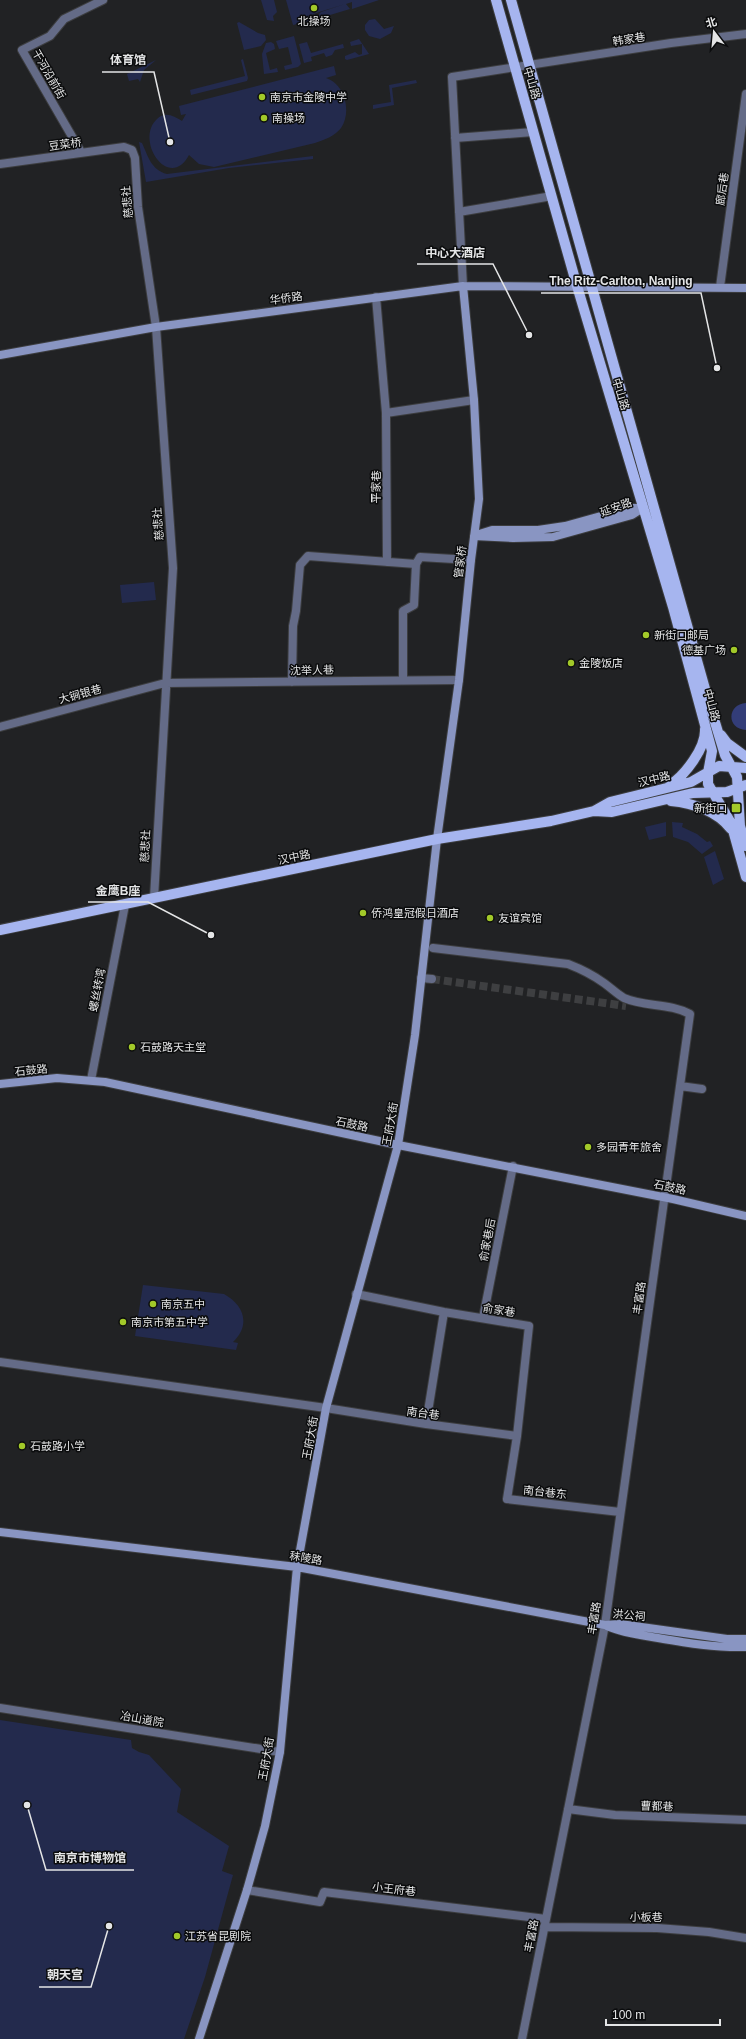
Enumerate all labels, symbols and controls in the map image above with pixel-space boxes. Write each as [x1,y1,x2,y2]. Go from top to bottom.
marker: 北操场 [309,3,319,13]
north arrow [694,12,734,52]
place label: 北操场 [298,15,331,27]
text: 北 [704,15,718,30]
street label: 韩家巷 [612,30,646,48]
street label: 干河沿前街 [30,47,68,101]
callout: 体育馆 [102,48,154,72]
text: 体育馆 [110,53,146,67]
street label: 中山路 [522,65,542,101]
place label: 南京市金陵中学 [270,91,347,103]
marker: 南京市金陵中学 [257,92,267,102]
place label: 南操场 [272,112,305,124]
marker: 南操场 [259,113,269,123]
street label: 豆菜桥 [48,136,82,152]
street label: 廊后巷 [714,172,730,206]
street label: 慈悲社 [120,185,134,219]
callout: 中心大酒店 [417,240,493,264]
text: 中心大酒店 [425,246,485,260]
callout: The Ritz-Carlton, Nanjing [541,269,701,293]
text: The Ritz-Carlton, Nanjing [549,274,693,288]
street label: 华侨路 [269,290,303,306]
street label: 中山路 [610,376,632,412]
street label: 平家巷 [370,471,382,504]
street label: 延安路 [598,496,634,518]
street label: 慈悲社 [151,507,165,541]
street label: 管家桥 [452,545,468,579]
place label: 新街口邮局 [654,629,709,641]
marker: 新街口邮局 [641,630,651,640]
place label: 德基广场 [682,644,726,656]
marker: 德基广场 [729,645,739,655]
place label: 金陵饭店 [579,657,623,669]
marker: 金陵饭店 [566,658,576,668]
street label: 沈举人巷 [290,664,334,676]
street label: 大锏银巷 [57,683,103,705]
street label: 中山路 [702,688,722,722]
street label: 汉中路 [637,769,671,789]
place label: 新街口 [694,802,727,814]
marker: 新街口 [730,802,742,814]
street label: 慈悲社 [138,829,152,863]
street label: 汉中路 [277,848,311,866]
callout: 金鹰B座 [88,878,148,902]
text: 金鹰B座 [96,884,140,898]
place label: 侨鸿皇冠假日酒店 [371,907,459,919]
marker: 侨鸿皇冠假日酒店 [358,908,368,918]
place label: 友谊宾馆 [498,912,542,924]
marker: 友谊宾馆 [485,913,495,923]
street label: 螺丝转湾 [87,967,107,1013]
place label: 石鼓路天主堂 [140,1041,206,1053]
marker: 石鼓路天主堂 [127,1042,137,1052]
street label: 石鼓路 [14,1062,48,1078]
street label: 王府大街 [380,1101,400,1147]
street label: 石鼓路 [335,1115,369,1133]
place label: 多园青年旅舍 [596,1141,662,1153]
marker: 多园青年旅舍 [583,1142,593,1152]
street label: 石鼓路 [653,1178,687,1196]
street label: 俞家巷后 [477,1217,497,1263]
street label: 丰富路 [631,1281,647,1315]
place label: 南京五中 [161,1298,205,1310]
marker: 南京五中 [148,1299,158,1309]
street label: 俞家巷 [482,1301,516,1319]
place label: 南京市第五中学 [131,1316,208,1328]
marker: 南京市第五中学 [118,1317,128,1327]
street label: 南台巷 [406,1405,440,1421]
street label: 王府大街 [300,1415,320,1461]
place label: 石鼓路小学 [30,1440,85,1452]
marker: 石鼓路小学 [17,1441,27,1451]
street label: 南台巷东 [522,1484,568,1500]
street label: 秣陵路 [289,1549,323,1567]
street label: 丰富路 [585,1601,603,1635]
street label: 洪公祠 [612,1608,646,1622]
street label: 冶山道院 [119,1709,165,1729]
street label: 王府大街 [256,1736,276,1782]
street label: 曹都巷 [640,1799,674,1813]
callout: 南京市博物馆 [46,1846,134,1870]
text: 南京市博物馆 [54,1851,126,1865]
street label: 小王府巷 [371,1880,417,1898]
street label: 小板巷 [629,1911,663,1923]
street label: 丰富路 [522,1919,540,1953]
place label: 江苏省昆剧院 [185,1930,251,1942]
marker: 江苏省昆剧院 [172,1931,182,1941]
callout: 朝天宫 [39,1963,91,1987]
text: 朝天宫 [47,1968,83,1982]
scale bar [606,2001,720,2027]
text: 100 m [612,2008,645,2022]

